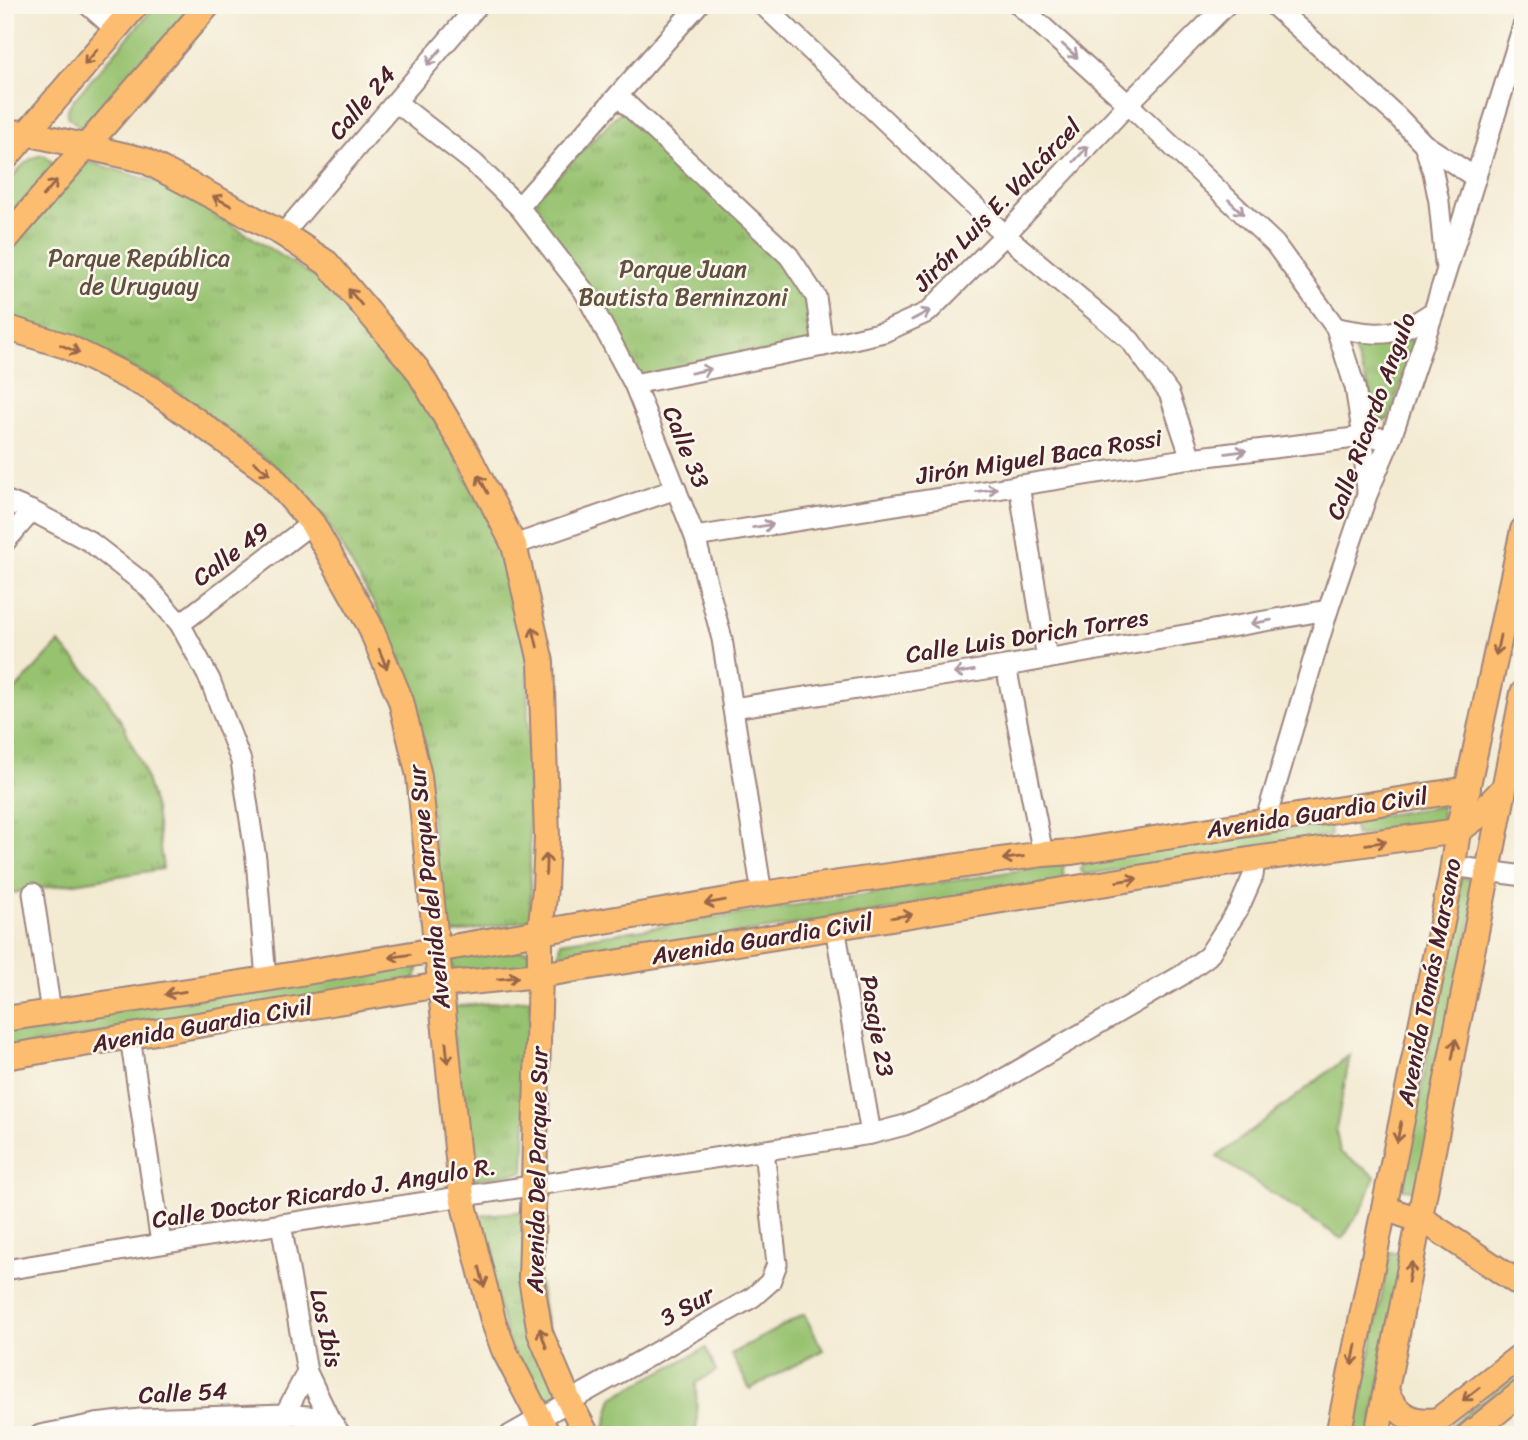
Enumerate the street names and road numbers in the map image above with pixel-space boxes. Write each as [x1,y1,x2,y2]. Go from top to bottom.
street label: Calle 24 [317,56,407,150]
street label: Jirón Luis E. Valcárcel [902,107,1092,303]
street label: Calle Ricardo Angulo [1314,306,1428,526]
street label: Calle 33 [650,399,722,495]
street label: Jirón Miguel Baca Rossi [912,417,1166,497]
street label: Calle 49 [183,510,279,598]
street label: Calle Luis Dorich Torres [903,596,1151,676]
street label: Avenida del Parque Sur [395,761,463,1012]
street label: Avenida Guardia Civil [1202,775,1432,851]
street label: Avenida Tomás Marsano [1384,855,1474,1110]
street label: Avenida Guardia Civil [647,901,877,977]
street label: Pasaje 23 [847,972,907,1080]
street label: Avenida Guardia Civil [87,985,317,1065]
street label: Avenida Del Parque Sur [514,1044,560,1295]
street label: Calle Doctor Ricardo J. Angulo R. [149,1145,499,1241]
street label: 3 Sur [652,1273,724,1338]
street label: Los Ibis [297,1285,355,1371]
street label: Calle 54 [137,1370,229,1416]

